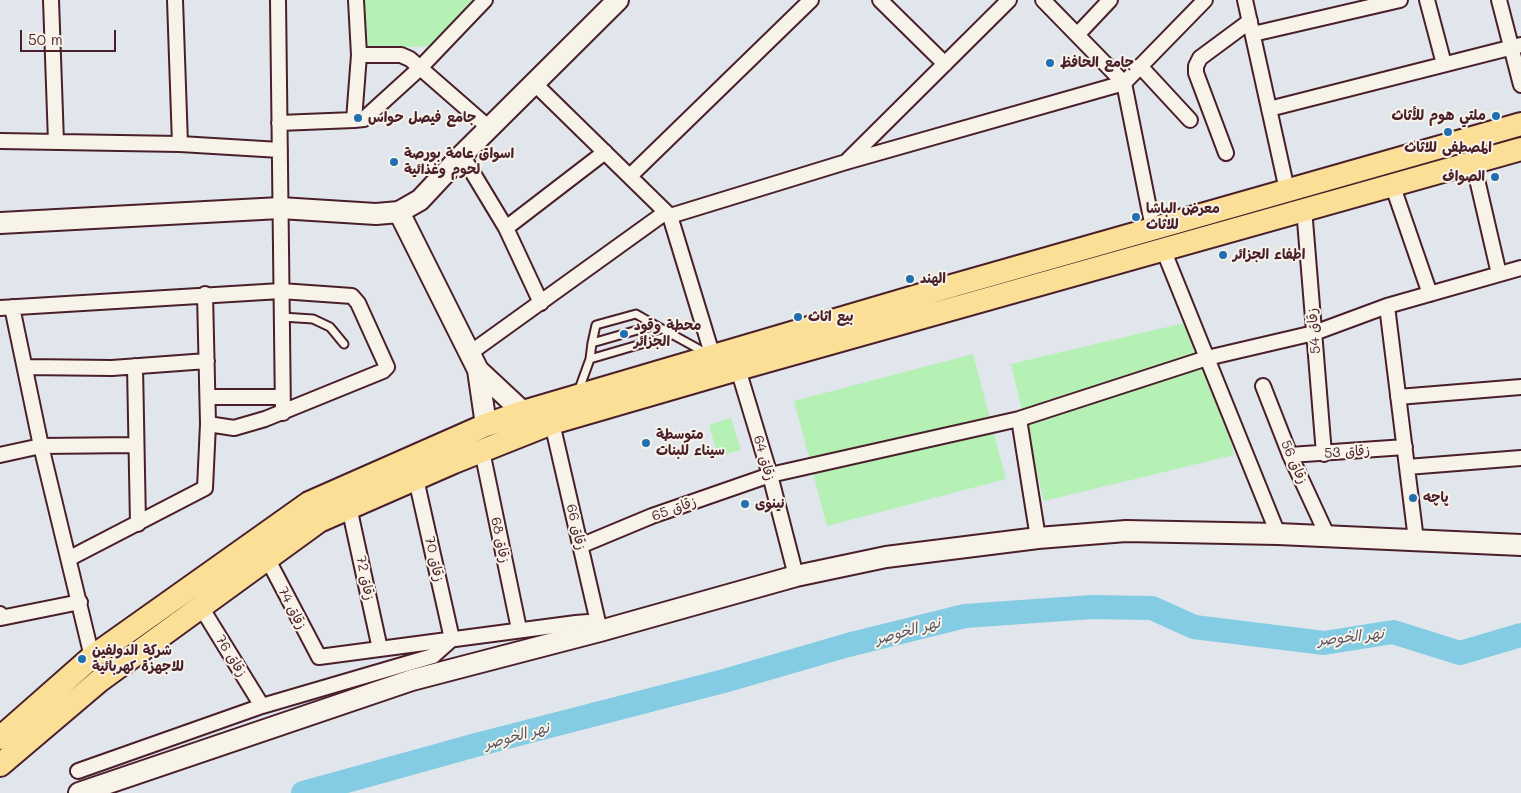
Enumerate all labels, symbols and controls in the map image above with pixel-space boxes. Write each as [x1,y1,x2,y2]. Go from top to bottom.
scale bar [22,20,119,52]
text: 50 m [28,29,63,49]
place label: جامع الحافظ [1060,55,1134,71]
marker: جامع الحافظ [1044,57,1056,69]
place label: ملتي هوم للأثاث [1392,108,1486,124]
place label: جامع فيصل حواس [368,110,476,126]
marker: ملتي هوم للأثاث [1490,110,1502,122]
marker: جامع فيصل حواس [352,112,364,124]
marker: المصطفى للاثاث [1442,126,1454,138]
place label: المصطفى للاثاث [1404,140,1492,156]
place label: اسواق عامة بورصة لحوم وغذائية [404,146,514,178]
marker: اسواق عامة بورصة لحوم وغذائية [388,156,400,168]
place label: الصواف [1442,169,1485,185]
marker: الصواف [1489,171,1501,183]
place label: معرض الباشا للاثاث [1146,201,1220,233]
marker: معرض الباشا للاثاث [1130,211,1142,223]
place label: اطفاء الجزائر [1233,247,1305,263]
marker: اطفاء الجزائر [1217,249,1229,261]
place label: الهند [920,271,946,287]
marker: الهند [904,273,916,285]
street label: زقاق 54 [1304,307,1324,355]
place label: بيع اثاث [808,309,854,325]
marker: بيع اثاث [792,311,804,323]
place label: محطة وقود الجزائر [634,318,701,351]
marker: محطة وقود الجزائر [618,328,630,340]
place label: متوسطة سيناء للبنات [656,427,725,460]
street label: زقاق 64 [750,433,778,483]
marker: متوسطة سيناء للبنات [640,437,652,449]
street label: زقاق 56 [1277,437,1311,487]
street label: زقاق 53 [1324,442,1370,462]
place label: پاچه [1423,490,1448,506]
marker: پاچه [1407,492,1419,504]
street label: زقاق 65 [649,493,699,525]
place label: نينوى [755,496,784,512]
marker: نينوى [739,498,751,510]
street label: زقاق 66 [563,502,589,552]
street label: زقاق 68 [487,516,513,564]
street label: زقاق 70 [421,535,447,583]
street label: زقاق 72 [352,554,378,602]
street label: زقاق 74 [274,584,310,632]
water label: نهر الخوصر [874,614,942,648]
water label: نهر الخوصر [1317,625,1385,649]
street label: زقاق 76 [212,632,250,680]
place label: شركة الدولفين للاجهزة كهربائية [92,643,184,676]
marker: شركة الدولفين للاجهزة كهربائية [76,653,88,665]
water label: نهر الخوصر [483,719,551,753]

